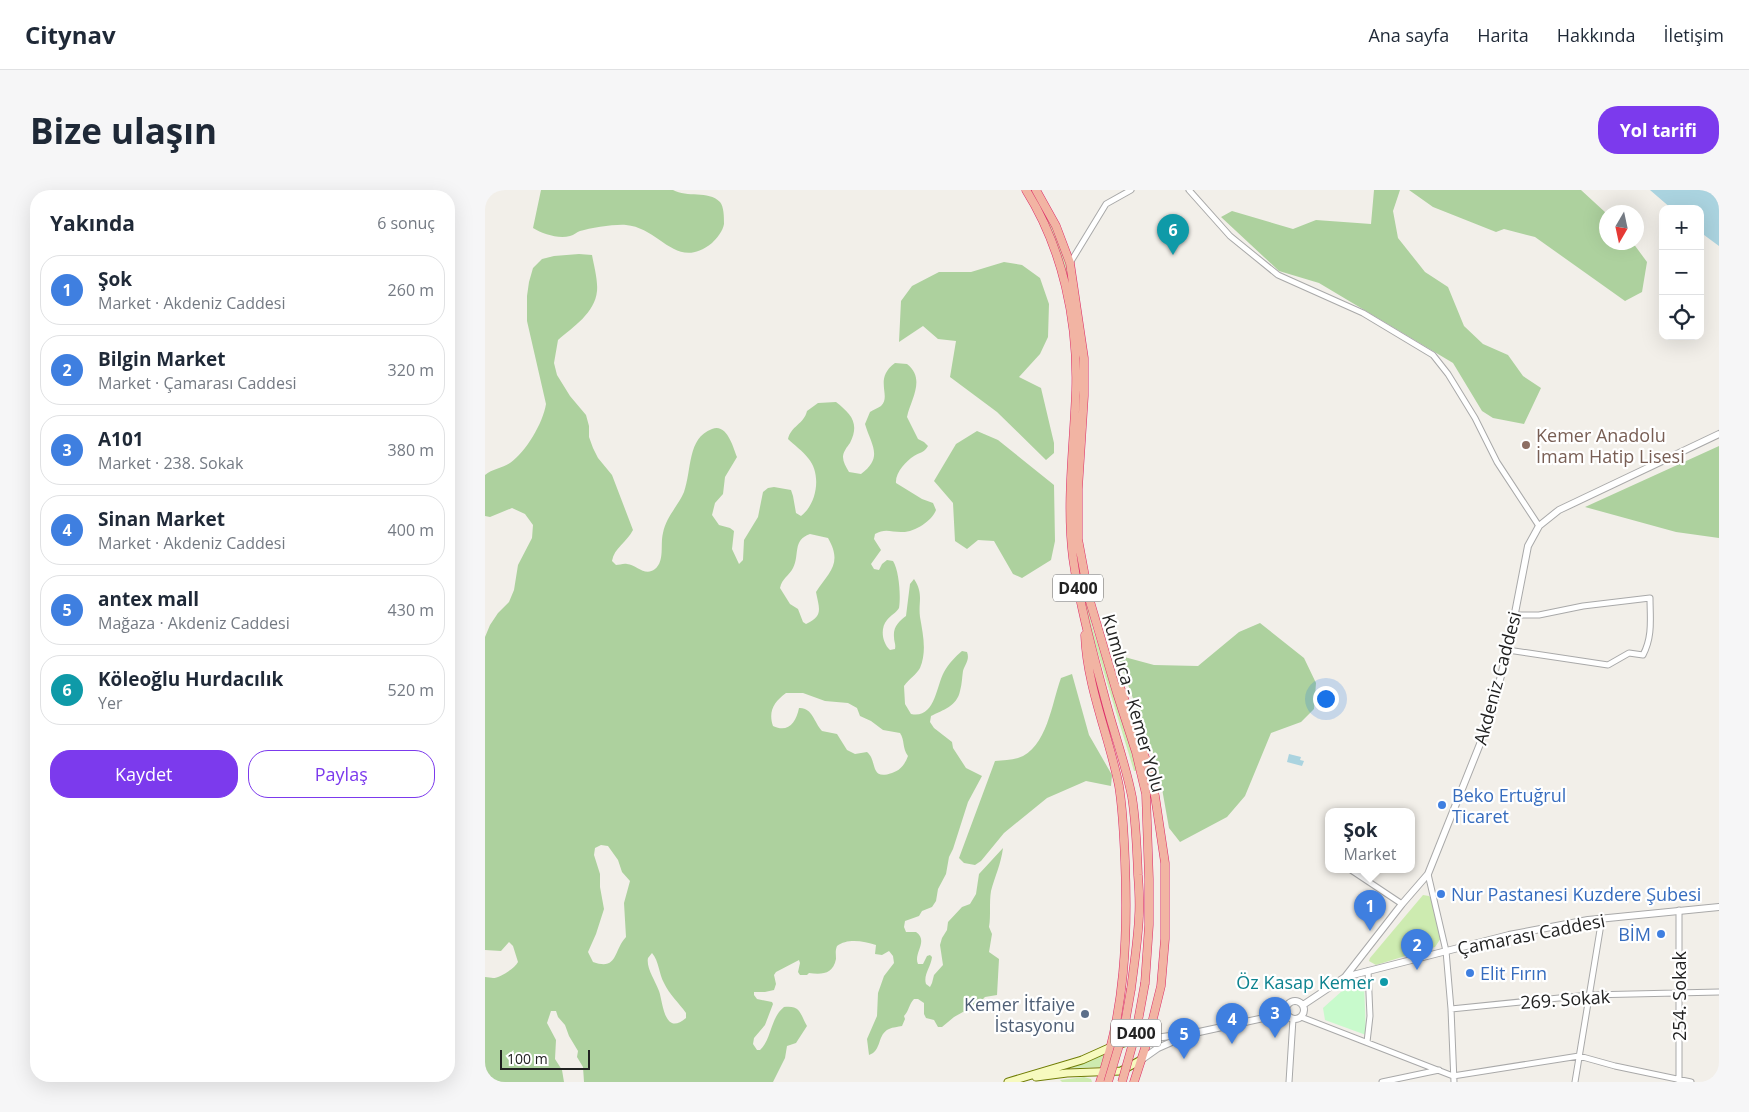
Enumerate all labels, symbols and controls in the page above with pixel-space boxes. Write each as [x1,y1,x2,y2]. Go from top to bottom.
text: Citynav [25,18,116,51]
text: Ana sayfa [1368,23,1449,47]
text: Harita [1477,23,1529,47]
text: Hakkında [1557,23,1636,47]
text: İletişim [1664,23,1724,47]
button: Yol tarifi [1598,106,1719,154]
text: Bize ulaşın [30,107,217,154]
north arrow [1599,205,1644,250]
map controls [1659,205,1704,340]
button: + [1659,205,1704,250]
text: Yakında [50,209,135,237]
text: 6 sonuç [377,212,435,234]
pin: 6 [1157,214,1189,255]
button: − [1659,250,1704,295]
text: Şok [98,266,132,292]
text: 1 [62,279,72,301]
text: 260 m [388,279,434,301]
text: Market · Akdeniz Caddesi [98,292,285,314]
button: locate [1659,295,1704,340]
text: Bilgin Market [98,346,226,372]
text: 2 [62,359,72,381]
text: 320 m [388,359,434,381]
text: Market · Çamarası Caddesi [98,372,297,394]
place label: Kemer Anadolu İmam Hatip Lisesi [1536,423,1685,468]
text: A101 [98,426,144,452]
text: 3 [62,439,72,461]
text: 380 m [388,439,434,461]
marker: Kemer Anadolu İmam Hatip Lisesi [1520,439,1532,451]
text: Market · 238. Sokak [98,452,243,474]
text: Sinan Market [98,506,225,532]
text: 4 [62,519,72,541]
text: 400 m [388,519,434,541]
text: Market · Akdeniz Caddesi [98,532,285,554]
road number: D400 [1053,574,1103,602]
text: antex mall [98,586,199,612]
text: 5 [62,599,72,621]
text: 430 m [388,599,434,621]
street label: Akdeniz Caddesi [1468,609,1526,747]
street label: Kumluca - Kemer Yolu [1097,611,1171,795]
text: Mağaza · Akdeniz Caddesi [98,612,290,634]
text: Köleoğlu Hurdacılık [98,666,283,692]
text: 6 [62,679,72,701]
text: 520 m [388,679,434,701]
your location [1313,686,1339,712]
text: Yer [98,692,122,714]
button: Kaydet [50,750,238,798]
button: Paylaş [248,750,435,798]
place label: Beko Ertuğrul Ticaret [1452,783,1566,828]
marker: Beko Ertuğrul Ticaret [1436,799,1448,811]
popup [1325,808,1415,873]
text: Şok [1344,817,1378,843]
text: Market [1344,843,1396,865]
place label: Nur Pastanesi Kuzdere Şubesi [1451,882,1701,906]
marker: Nur Pastanesi Kuzdere Şubesi [1435,888,1447,900]
pin: 1 [1354,890,1386,931]
street label: Çamarası Caddesi [1455,908,1607,960]
place label: BİM [1618,922,1651,946]
marker: BİM [1655,928,1667,940]
pin: 2 [1401,929,1433,970]
street label: 254. Sokak [1667,951,1691,1041]
place label: Elit Fırın [1480,961,1547,985]
marker: Elit Fırın [1464,967,1476,979]
place label: Öz Kasap Kemer [1236,970,1375,994]
marker: Öz Kasap Kemer [1378,976,1390,988]
street label: 269. Sokak [1519,984,1611,1014]
place label: Kemer İtfaiye İstasyonu [964,992,1075,1037]
pin: 3 [1259,997,1291,1038]
pin: 4 [1216,1003,1248,1044]
marker: Kemer İtfaiye İstasyonu [1079,1008,1091,1020]
pin: 5 [1168,1018,1200,1059]
road number: D400 [1111,1020,1161,1046]
scale bar [500,1047,590,1070]
text: 100 m [507,1049,548,1068]

